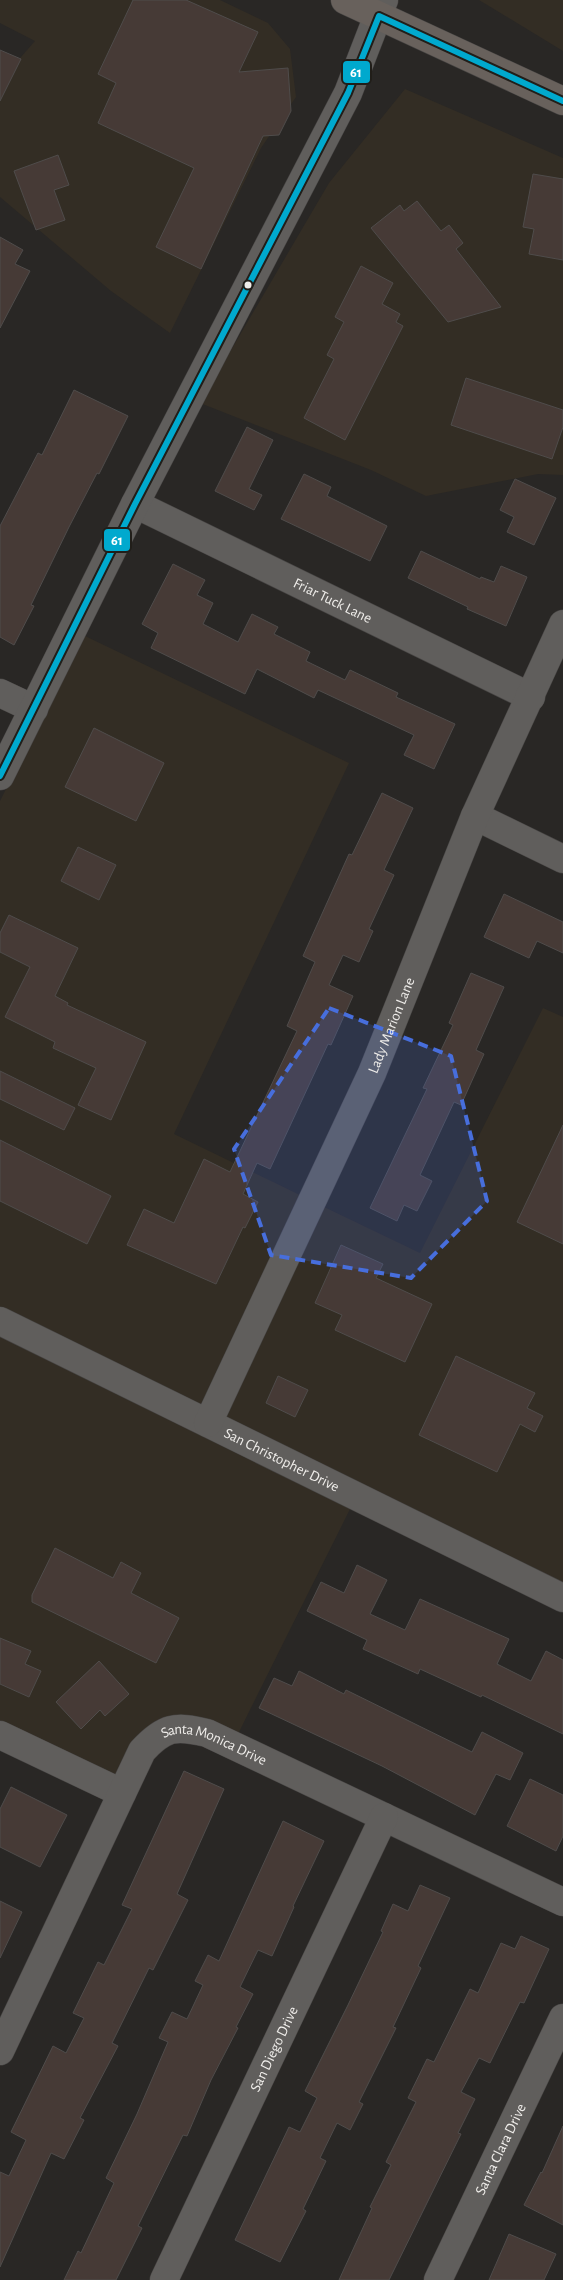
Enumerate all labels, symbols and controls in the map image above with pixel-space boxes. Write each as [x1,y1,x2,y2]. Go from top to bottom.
line badge: 61 [342,60,371,84]
text: 61 [350,66,362,80]
unlabelled marker [243,280,253,290]
line badge: 61 [103,528,131,552]
text: 61 [111,534,123,548]
street label: Friar Tuck Lane [291,575,374,626]
street label: Lady Marion Lane [365,975,417,1075]
street label: San Christopher Drive [222,1425,342,1494]
street label: Santa Monica Drive [158,1721,269,1768]
street label: San Diego Drive [247,2004,300,2094]
street label: Santa Clara Drive [472,2101,529,2197]

